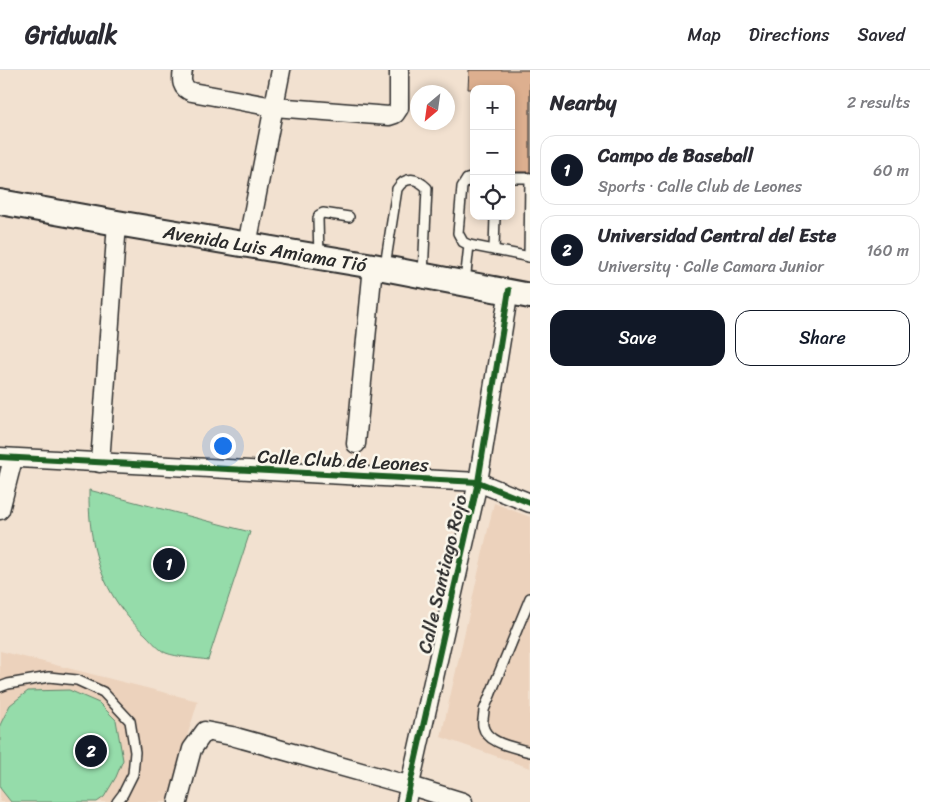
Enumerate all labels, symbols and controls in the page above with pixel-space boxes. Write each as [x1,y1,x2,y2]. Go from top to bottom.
text: Gridwalk [25,14,117,56]
text: Map [688,19,721,51]
text: Directions [749,19,830,51]
text: Saved [858,19,905,51]
text: Nearby [550,84,616,122]
north arrow [410,85,455,130]
map controls [470,85,515,220]
button: + [470,85,515,130]
text: 2 results [847,88,910,117]
button: − [470,130,515,175]
text: Campo de Baseball [598,139,753,172]
text: 1 [564,156,570,185]
text: 60 m [873,156,909,185]
text: Sports · Calle Club de Leones [598,172,802,201]
button: locate [470,175,515,220]
street label: Avenida Luis Amiama Tió [160,215,369,282]
text: Universidad Central del Este [598,219,836,252]
text: 2 [562,236,572,265]
text: 160 m [866,236,909,265]
text: University · Calle Camara Junior [598,252,824,281]
button: Save [550,310,725,366]
button: Share [735,310,910,366]
your location [210,433,236,459]
street label: Calle Club de Leones [257,440,430,481]
street label: Calle Santiago Rojo [408,491,477,657]
pin: 1 [153,545,185,583]
pin: 2 [75,732,107,770]

